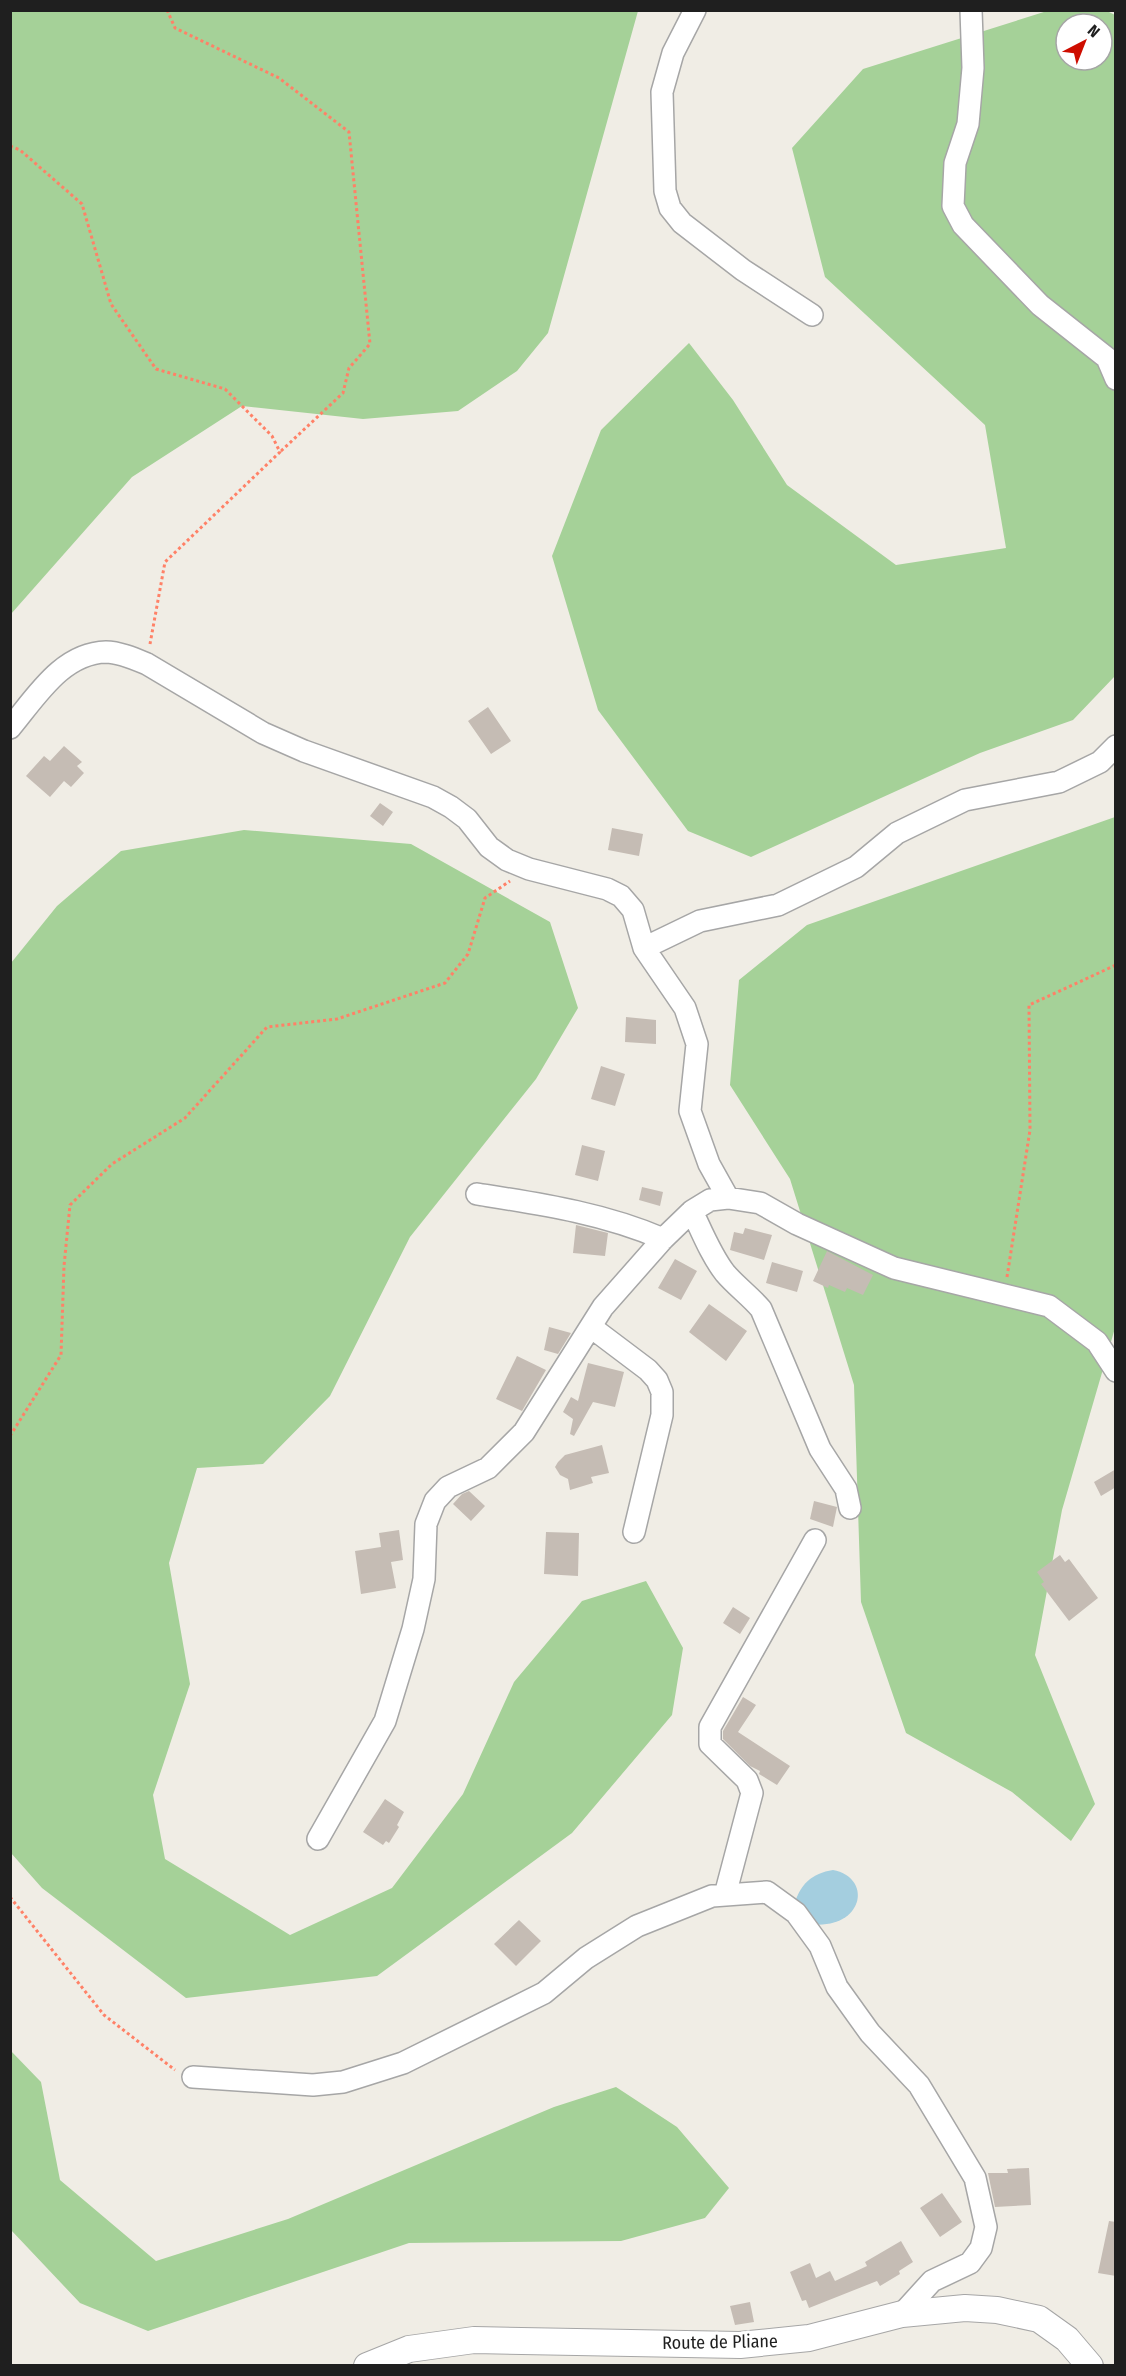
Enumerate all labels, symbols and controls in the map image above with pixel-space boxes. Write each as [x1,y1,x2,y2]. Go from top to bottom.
north arrow [1054,12,1114,72]
text: N [1084,21,1104,41]
street label: Route de Pliane [662,2330,778,2354]

